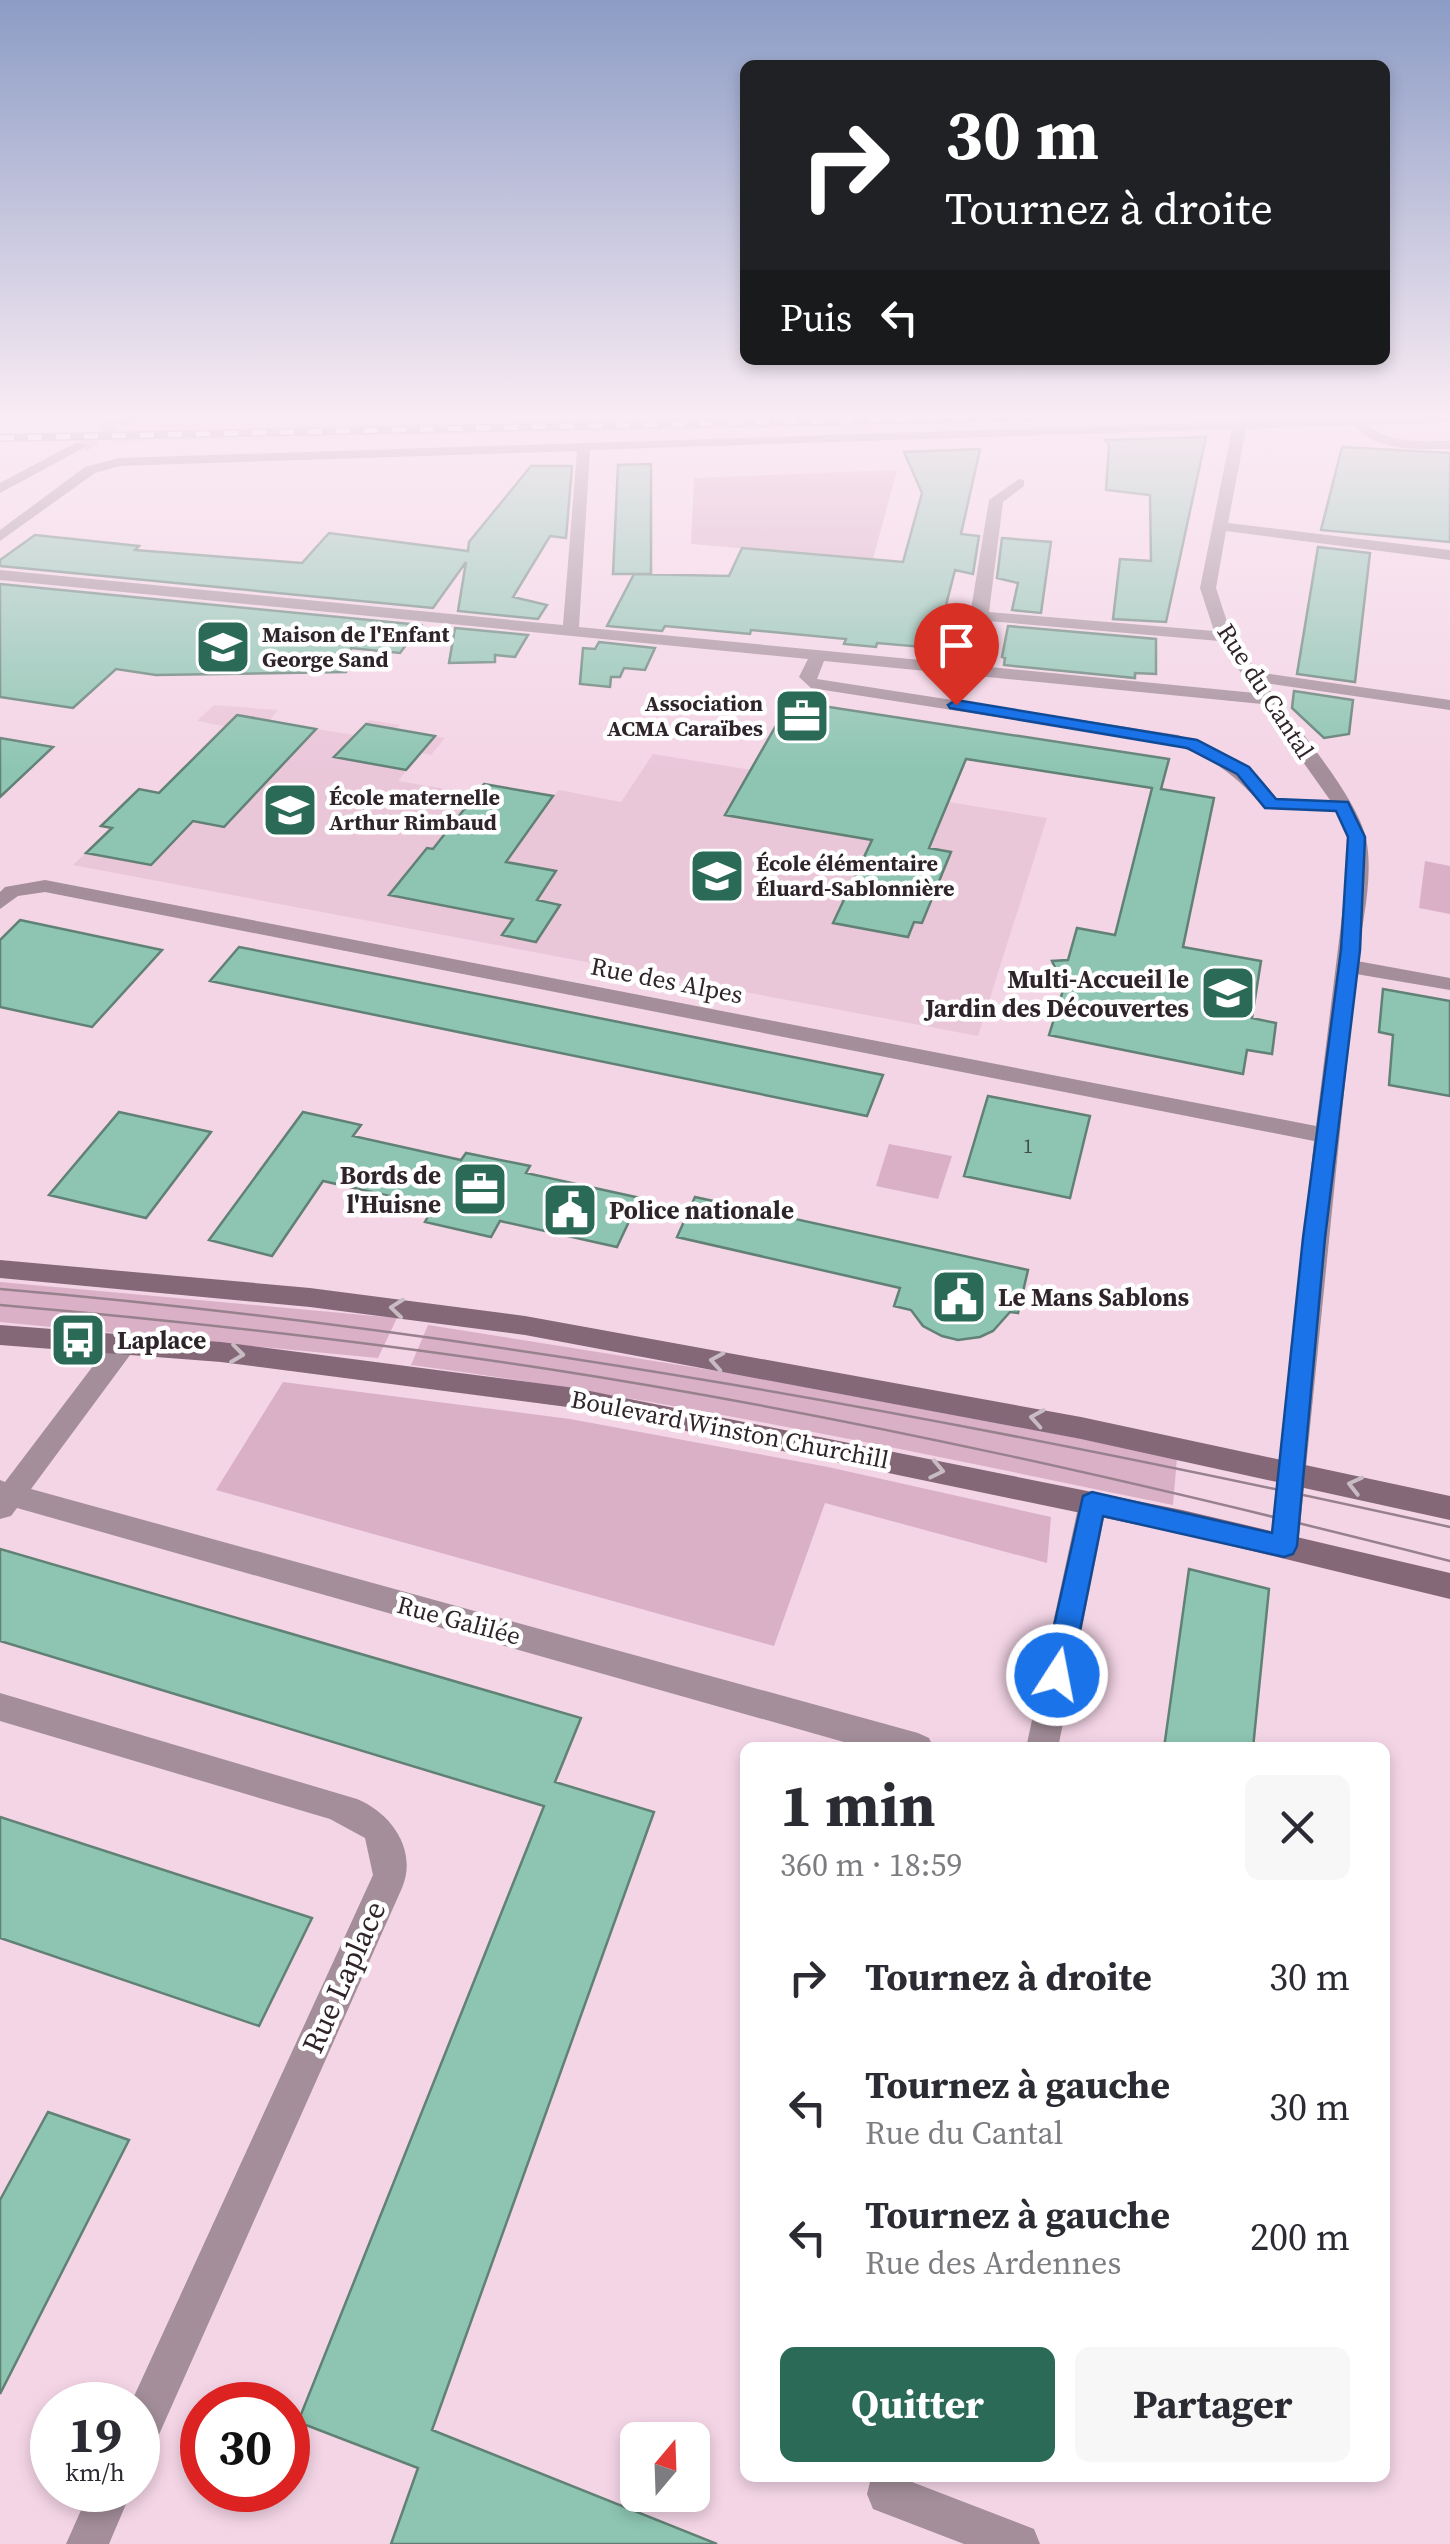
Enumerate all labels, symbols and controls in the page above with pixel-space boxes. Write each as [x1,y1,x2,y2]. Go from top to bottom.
text: 30 m [945,86,1099,182]
icon: right [780,100,910,230]
text: Tournez à droite [945,177,1273,239]
icon: left [872,290,927,345]
text: Puis [780,292,852,344]
pin [914,603,999,706]
school or university icon: Maison de l'Enfant George Sand [193,617,253,677]
street label: Rue du Cantal [1210,617,1322,765]
icon: arrive [929,618,984,673]
place label: Maison de l'Enfant George Sand [262,619,450,674]
office icon: Association ACMA Caraïbes [772,686,832,746]
place label: Association ACMA Caraïbes [607,688,763,743]
school or university icon: École maternelle Arthur Rimbaud [260,780,320,840]
place label: École maternelle Arthur Rimbaud [329,782,500,837]
school or university icon: École élémentaire Éluard-Sablonnière [687,846,747,906]
place label: École élémentaire Éluard-Sablonnière [756,848,955,903]
street label: Rue des Alpes [588,949,746,1011]
place label: Multi-Accueil le Jardin des Découvertes [923,962,1189,1025]
school or university icon: Multi-Accueil le Jardin des Découvertes [1198,963,1258,1023]
house number: 1 [1023,1132,1033,1160]
place label: Bords de l'Huisne [340,1158,441,1221]
office icon: Bords de l'Huisne [450,1159,510,1219]
public building icon: Police nationale [540,1180,600,1240]
place label: Police nationale [609,1193,794,1227]
public building icon: Le Mans Sablons [929,1267,989,1327]
place label: Le Mans Sablons [998,1280,1189,1314]
one-way arrow [388,1298,404,1319]
bus stop icon: Laplace [48,1310,108,1370]
place label: Laplace [117,1323,206,1357]
one-way arrow [229,1343,245,1364]
one-way arrow [709,1351,726,1372]
street label: Boulevard Winston Churchill [568,1382,892,1476]
one-way arrow [1029,1409,1046,1430]
one-way arrow [928,1459,945,1480]
one-way arrow [1347,1475,1364,1496]
street label: Rue Galilée [393,1587,525,1653]
position arrow [1005,1623,1109,1727]
text: 1 min [780,1764,936,1846]
button: close [1245,1775,1350,1880]
text: 360 m · 18:59 [780,1843,962,1887]
street label: Rue Laplace [292,1894,395,2059]
icon: right [780,1950,835,2005]
text: Tournez à droite [865,1951,1152,2003]
text: 30 m [1269,1951,1350,2003]
text: Tournez à gauche [865,2059,1170,2111]
icon: left [780,2080,835,2135]
text: 30 m [1269,2081,1350,2133]
text: Rue du Cantal [865,2111,1063,2155]
text: Tournez à gauche [865,2189,1170,2241]
icon: left [780,2210,835,2265]
text: 200 m [1250,2211,1350,2263]
text: Rue des Ardennes [865,2241,1121,2285]
button: Quitter [780,2347,1055,2462]
button: Partager [1075,2347,1350,2462]
speed limit sign: 30 [180,2382,310,2512]
text: 19 [68,2400,122,2469]
north arrow [620,2422,710,2512]
map controls [620,2422,710,2512]
text: km/h [65,2455,125,2489]

